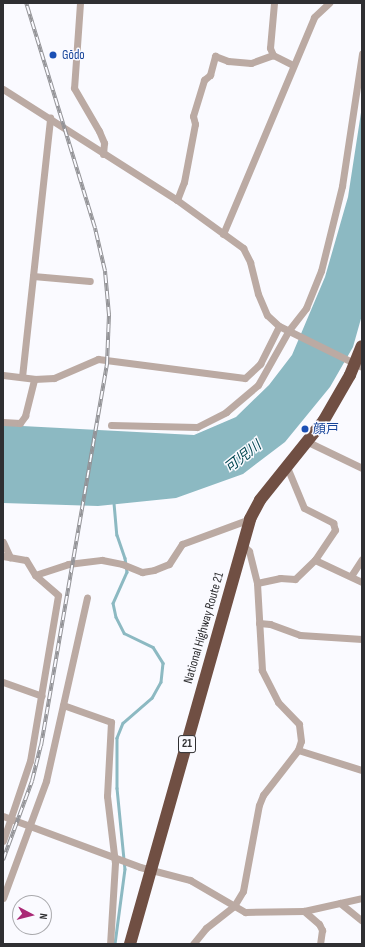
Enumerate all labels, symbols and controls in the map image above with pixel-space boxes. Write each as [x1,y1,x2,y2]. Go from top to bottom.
place label: Gōdo [62,47,85,63]
marker: Gōdo [47,49,59,61]
place label: 顔戸 [313,421,339,437]
marker: 顔戸 [300,424,310,434]
water label: 可児川 [221,437,265,477]
street label: National Highway Route 21 [181,571,227,685]
road number: 21 [178,734,196,754]
north arrow [12,895,52,935]
text: N [37,913,50,920]

